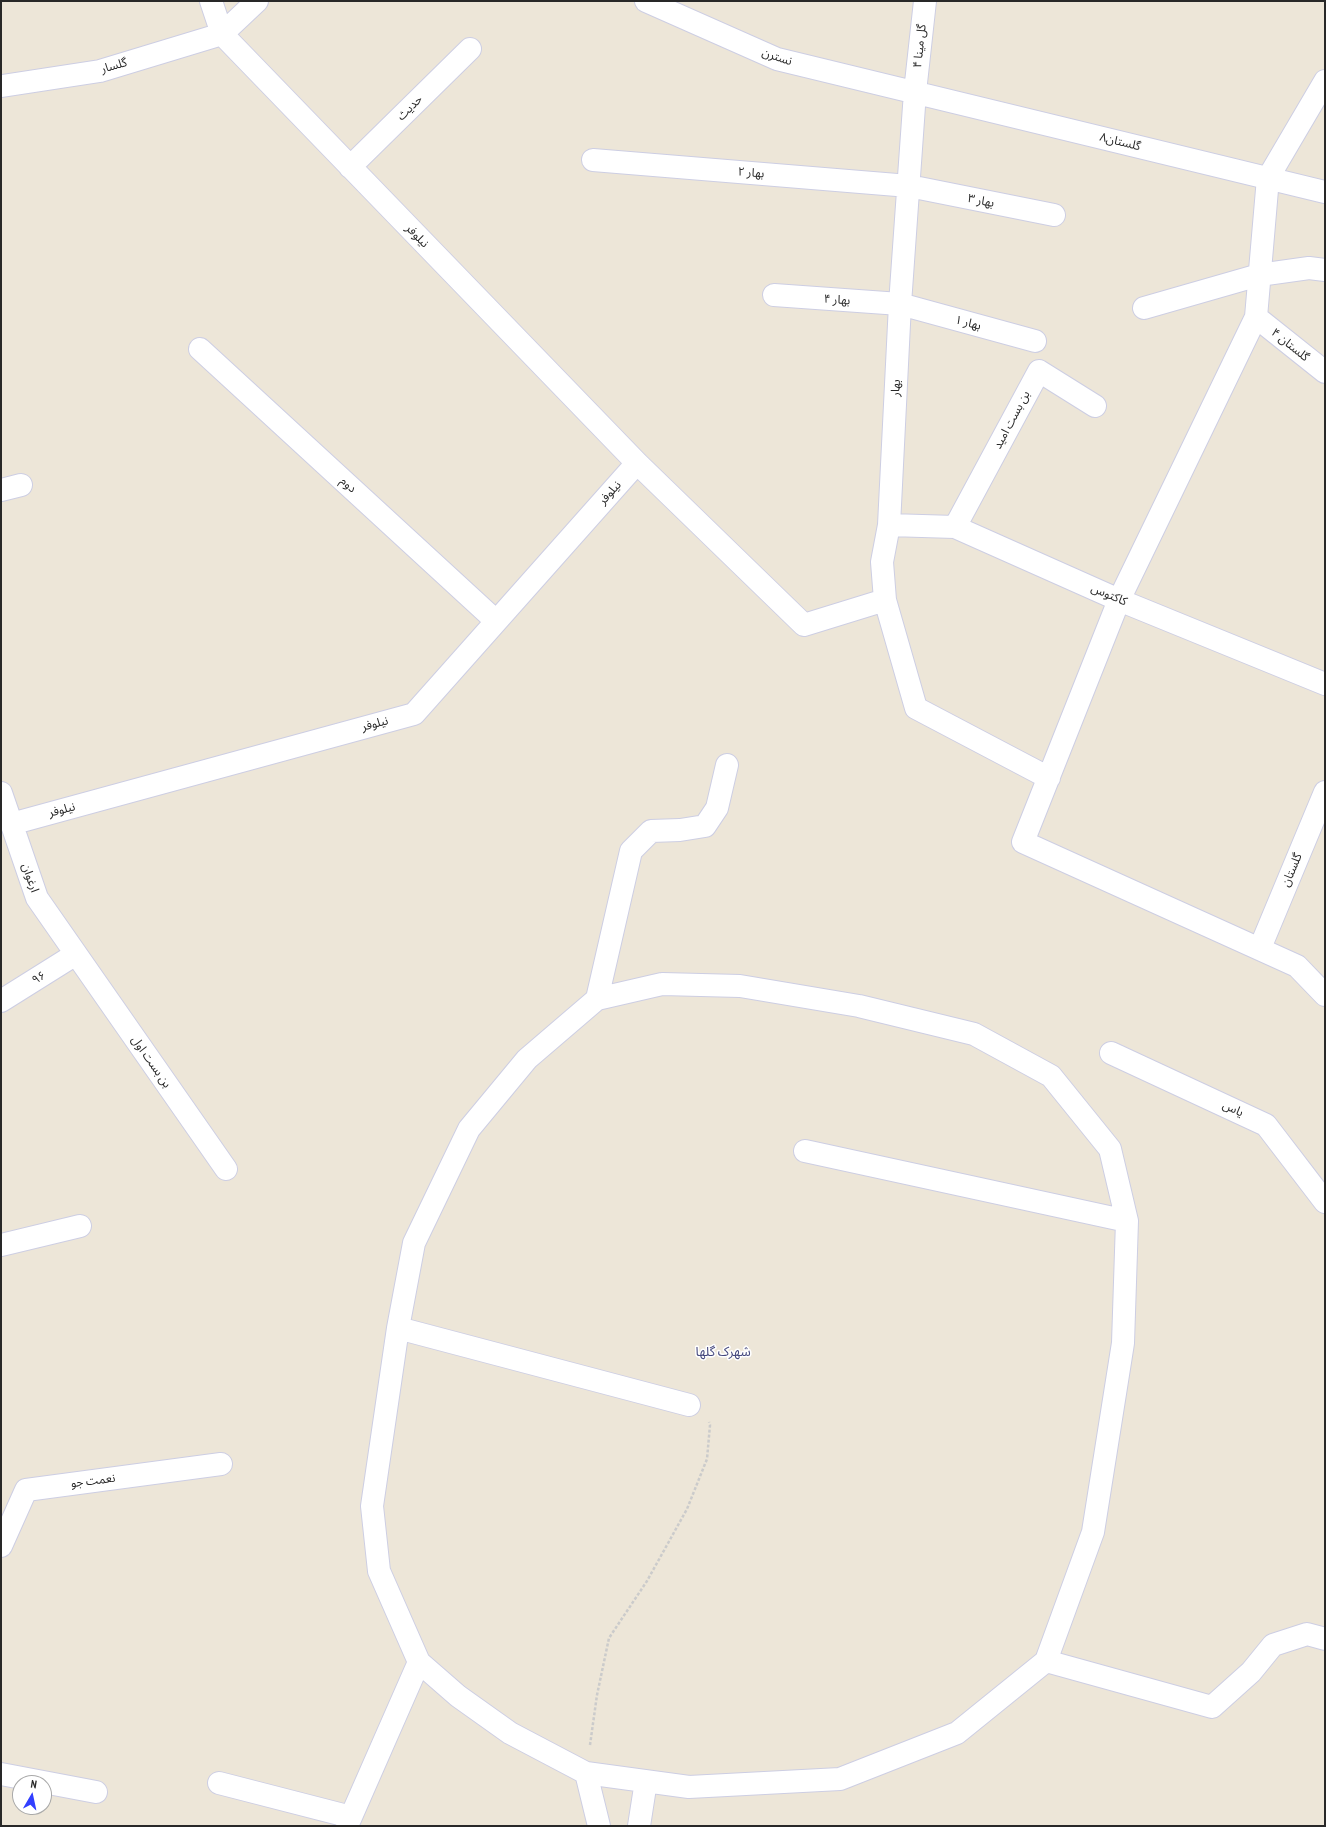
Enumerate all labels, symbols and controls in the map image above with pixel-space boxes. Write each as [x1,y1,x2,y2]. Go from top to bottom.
street label: گل مینا ۴ [911,23,929,69]
street label: نسترن [760,45,794,69]
street label: گلسار [99,55,129,77]
street label: حدیث [394,92,426,124]
street label: گلستان۸ [1098,130,1142,154]
street label: بهار ۲ [737,165,765,181]
street label: بهار ۳ [967,191,995,211]
street label: نیلوفر [402,221,432,251]
street label: بهار ۴ [823,292,851,308]
street label: بهار ۱ [953,313,983,333]
street label: گلستان ۴ [1268,325,1312,365]
street label: بهار [888,379,904,397]
street label: بن بست امید [991,389,1033,451]
street label: دوم [337,474,359,496]
street label: نیلوفر [596,478,624,508]
street label: کاکتوس [1089,581,1129,609]
street label: نیلوفر [360,714,390,734]
street label: نیلوفر [47,800,77,820]
street label: گلستان [1279,851,1305,889]
street label: ارغوان [18,862,42,894]
street label: ۹۶ [29,968,49,988]
street label: بن بست اول [128,1033,174,1091]
street label: یاس [1220,1098,1246,1120]
district label: شهرک گلها [695,1344,751,1360]
street label: نعمت جو [70,1471,116,1491]
north arrow [12,1775,52,1815]
text: N [30,1777,38,1792]

